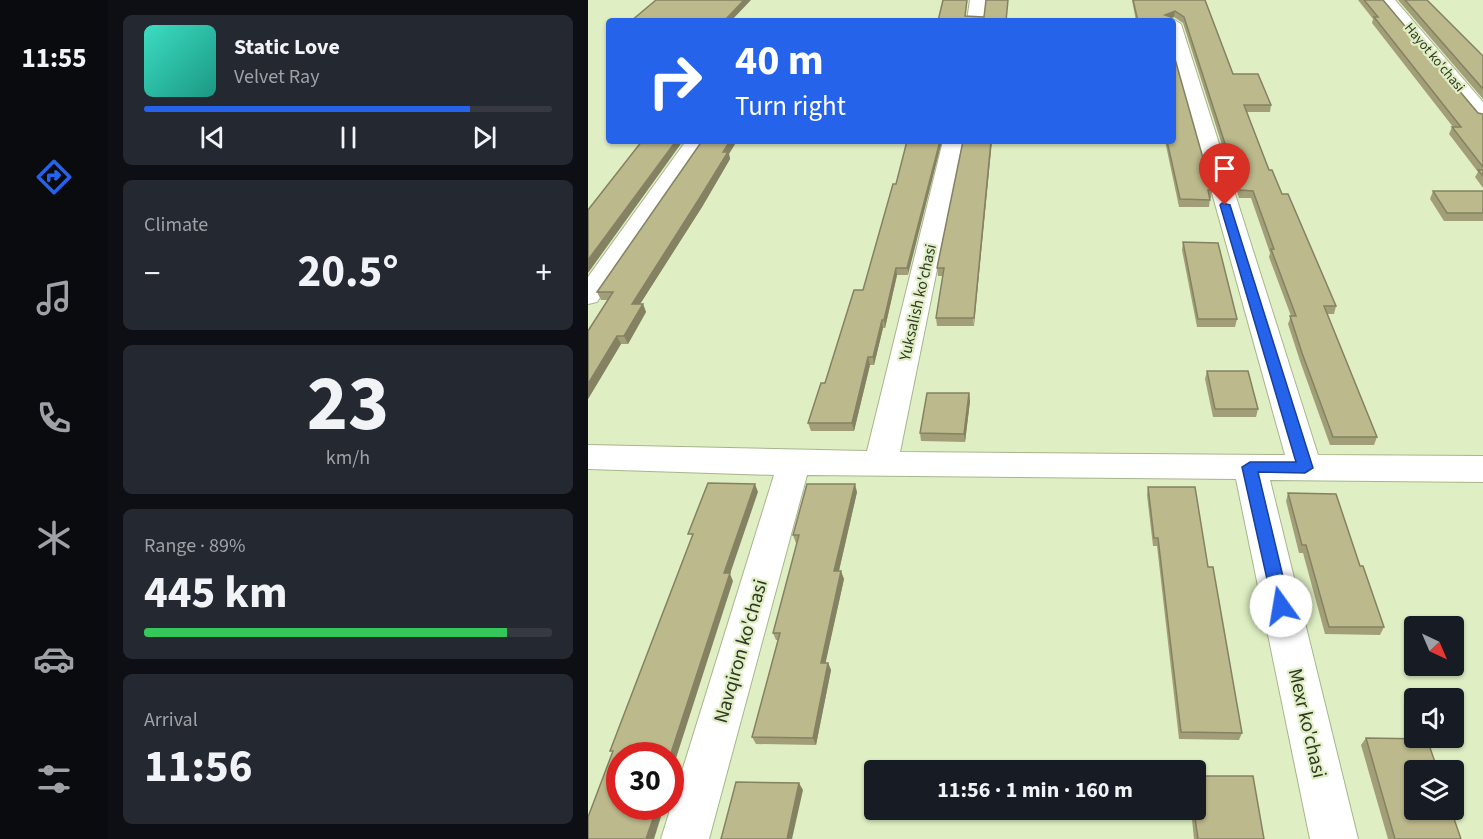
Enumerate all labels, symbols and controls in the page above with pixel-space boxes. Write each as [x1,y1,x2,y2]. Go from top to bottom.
street label: Hayot ko'chasi [1399,19,1469,97]
text: Static Love [234,31,340,63]
text: 40 m [735,31,824,91]
text: 11:55 [21,39,87,78]
icon: right [636,42,714,120]
text: Velvet Ray [234,63,320,91]
text: Turn right [735,87,846,126]
icon: previous [196,121,229,154]
icon: pause [332,121,365,154]
icon: next [468,121,501,154]
pin [1199,143,1250,205]
icon: arrive [1208,152,1241,185]
icon: directions [33,156,75,198]
text: Climate [144,211,208,239]
text: 20.5° [297,240,399,304]
street label: Yuksalish ko'chasi [894,242,942,364]
text: − [144,250,160,297]
text: + [536,250,552,297]
icon: music [33,277,75,319]
text: 23 [307,349,389,460]
icon: phone [33,397,75,439]
text: km/h [326,444,370,472]
icon: climate [33,517,75,559]
text: Range · 89% [144,532,245,560]
text: 445 km [144,561,288,625]
position arrow [1249,574,1313,638]
street label: Navqiron ko'chasi [707,576,775,726]
north arrow [1404,616,1464,676]
map controls [1404,616,1464,820]
icon: car [33,638,75,680]
street label: Mexr ko'chasi [1281,666,1333,781]
button: sound [1404,688,1464,748]
text: Arrival [144,706,198,734]
text: 11:56 [144,735,253,799]
speed limit sign: 30 [606,742,684,820]
icon: filters [33,758,75,800]
button: layers [1404,760,1464,820]
text: 11:56 · 1 min · 160 m [937,774,1133,806]

